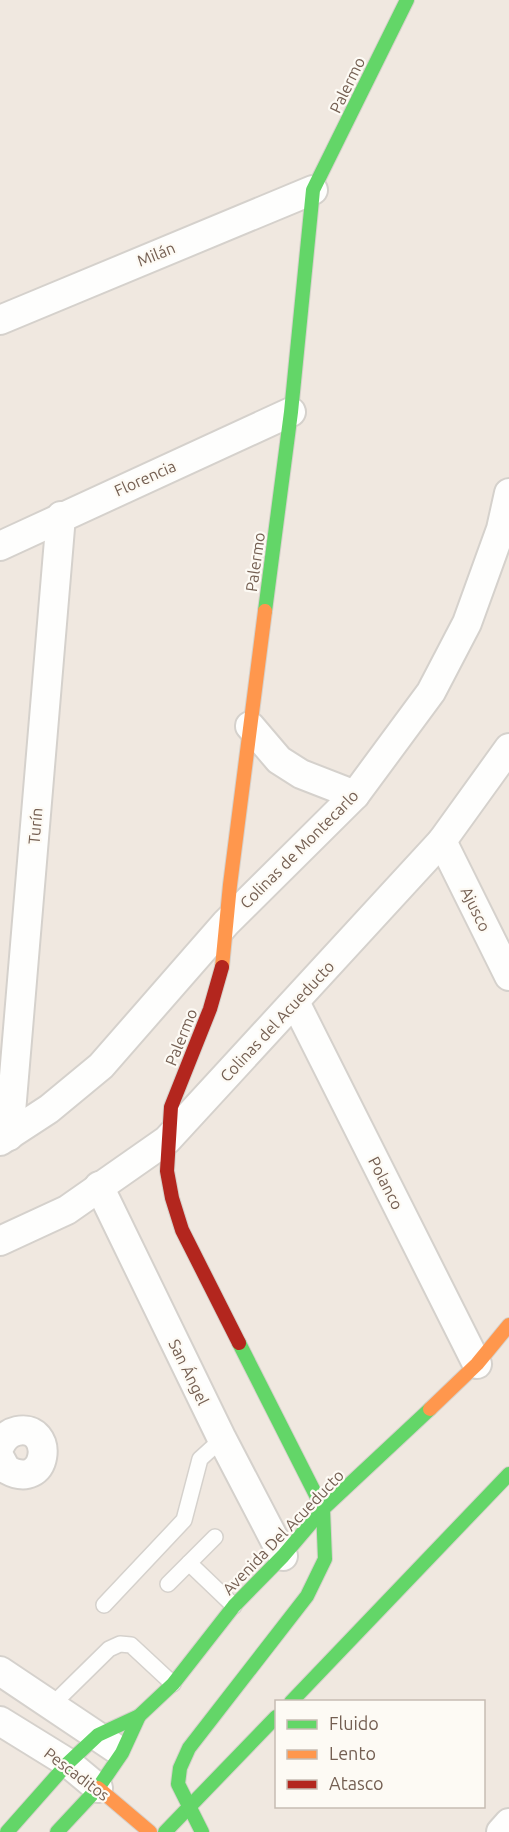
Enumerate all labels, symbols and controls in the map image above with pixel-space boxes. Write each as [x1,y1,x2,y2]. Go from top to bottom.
street label: Palermo [326,54,368,116]
street label: Milán [134,238,178,270]
street label: Florencia [111,456,179,500]
street label: Palermo [242,531,268,593]
street label: Colinas de Montecarlo [236,786,362,912]
street label: Turín [24,807,46,845]
street label: Ajusco [458,884,494,934]
street label: Colinas del Acueducto [216,957,338,1085]
street label: Palermo [161,1006,201,1068]
street label: Polanco [365,1153,407,1213]
street label: San Ángel [165,1335,214,1408]
street label: Avenida Del Acueducto [219,1466,347,1598]
legend [275,1700,485,1808]
text: Fluido [329,1713,379,1733]
text: Lento [329,1743,376,1763]
street label: Pescaditos [41,1744,113,1804]
text: Atasco [329,1773,384,1793]

